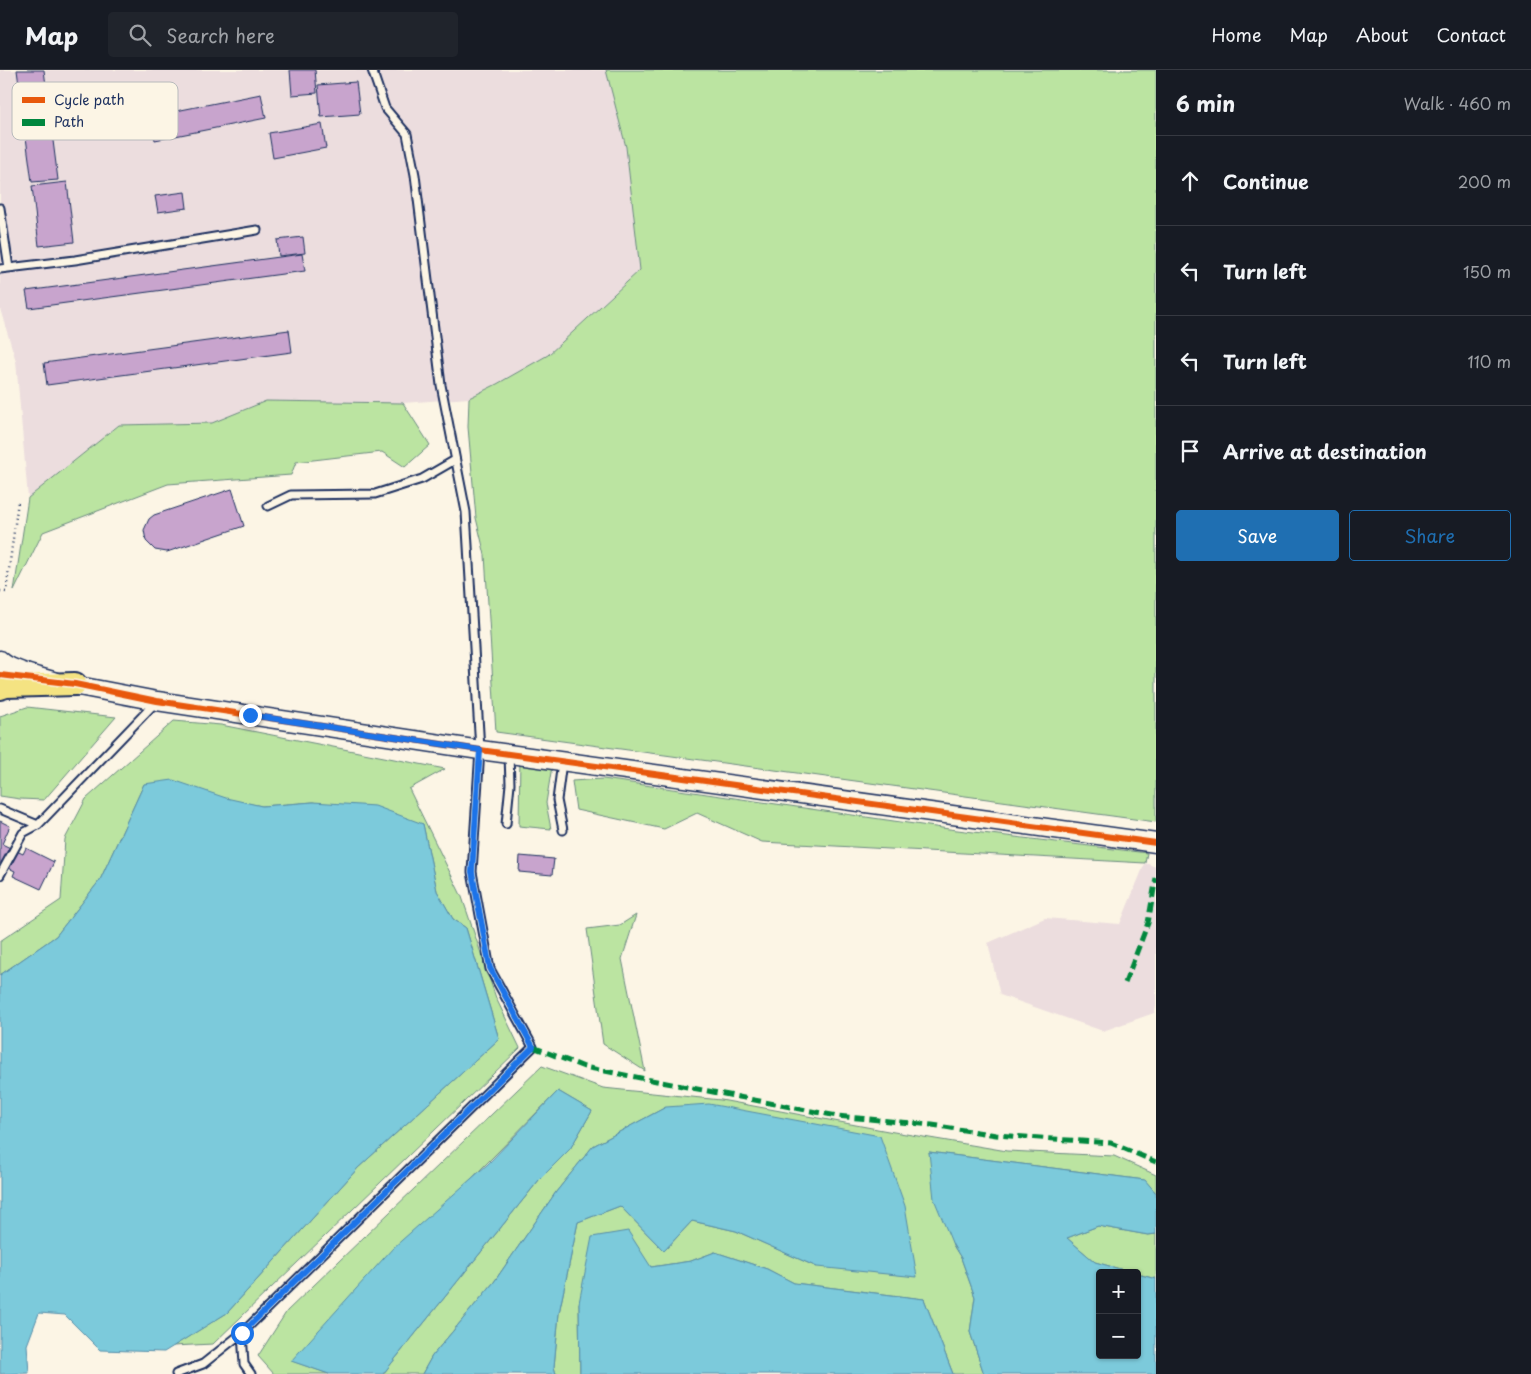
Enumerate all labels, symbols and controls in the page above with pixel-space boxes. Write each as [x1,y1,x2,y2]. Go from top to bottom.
search box [108,12,458,57]
text: Map [25,17,78,53]
icon: search [126,21,154,49]
text: Search here [166,21,275,49]
text: Home [1211,21,1261,48]
text: Map [1289,21,1328,48]
text: About [1356,21,1408,48]
text: Contact [1436,21,1506,48]
legend [12,82,178,140]
text: 6 min [1176,87,1235,119]
text: Cycle path [54,89,125,110]
text: Walk · 460 m [1404,91,1511,115]
text: Path [54,111,84,132]
icon: ahead [1176,167,1204,195]
text: Continue [1223,167,1309,195]
text: 200 m [1458,169,1511,193]
icon: left [1176,257,1204,285]
text: Turn left [1223,257,1307,285]
text: 150 m [1463,259,1511,283]
icon: left [1176,347,1204,375]
text: Turn left [1223,347,1307,375]
text: 110 m [1468,349,1511,373]
icon: arrive [1176,437,1204,465]
text: Arrive at destination [1223,437,1427,465]
button: Save [1176,510,1339,561]
button: Share [1349,510,1511,561]
route end [239,704,262,727]
map controls [1096,1269,1141,1359]
button: + [1096,1269,1141,1314]
button: − [1096,1314,1141,1359]
route start [231,1322,254,1345]

